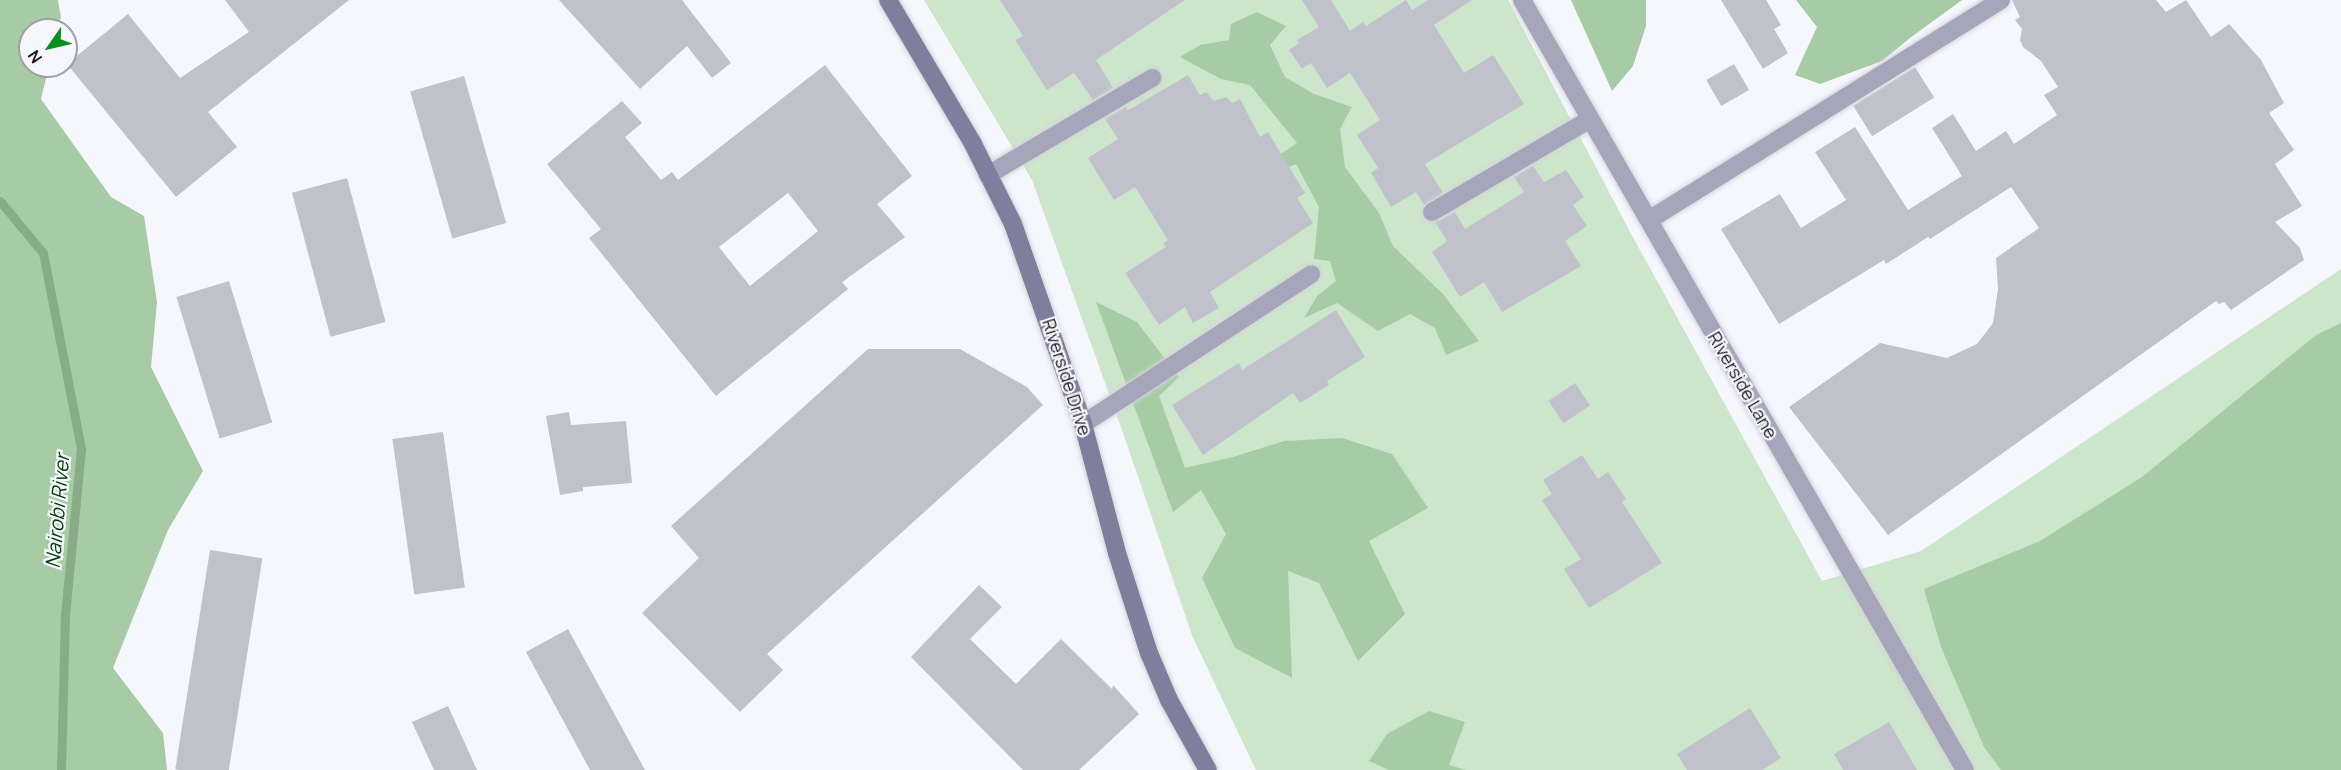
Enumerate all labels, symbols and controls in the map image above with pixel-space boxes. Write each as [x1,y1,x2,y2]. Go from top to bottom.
north arrow [18,18,78,78]
text: N [22,46,47,68]
street label: Riverside Drive [1038,316,1096,438]
street label: Riverside Lane [1704,328,1782,442]
water label: Nairobi River [40,453,74,569]

